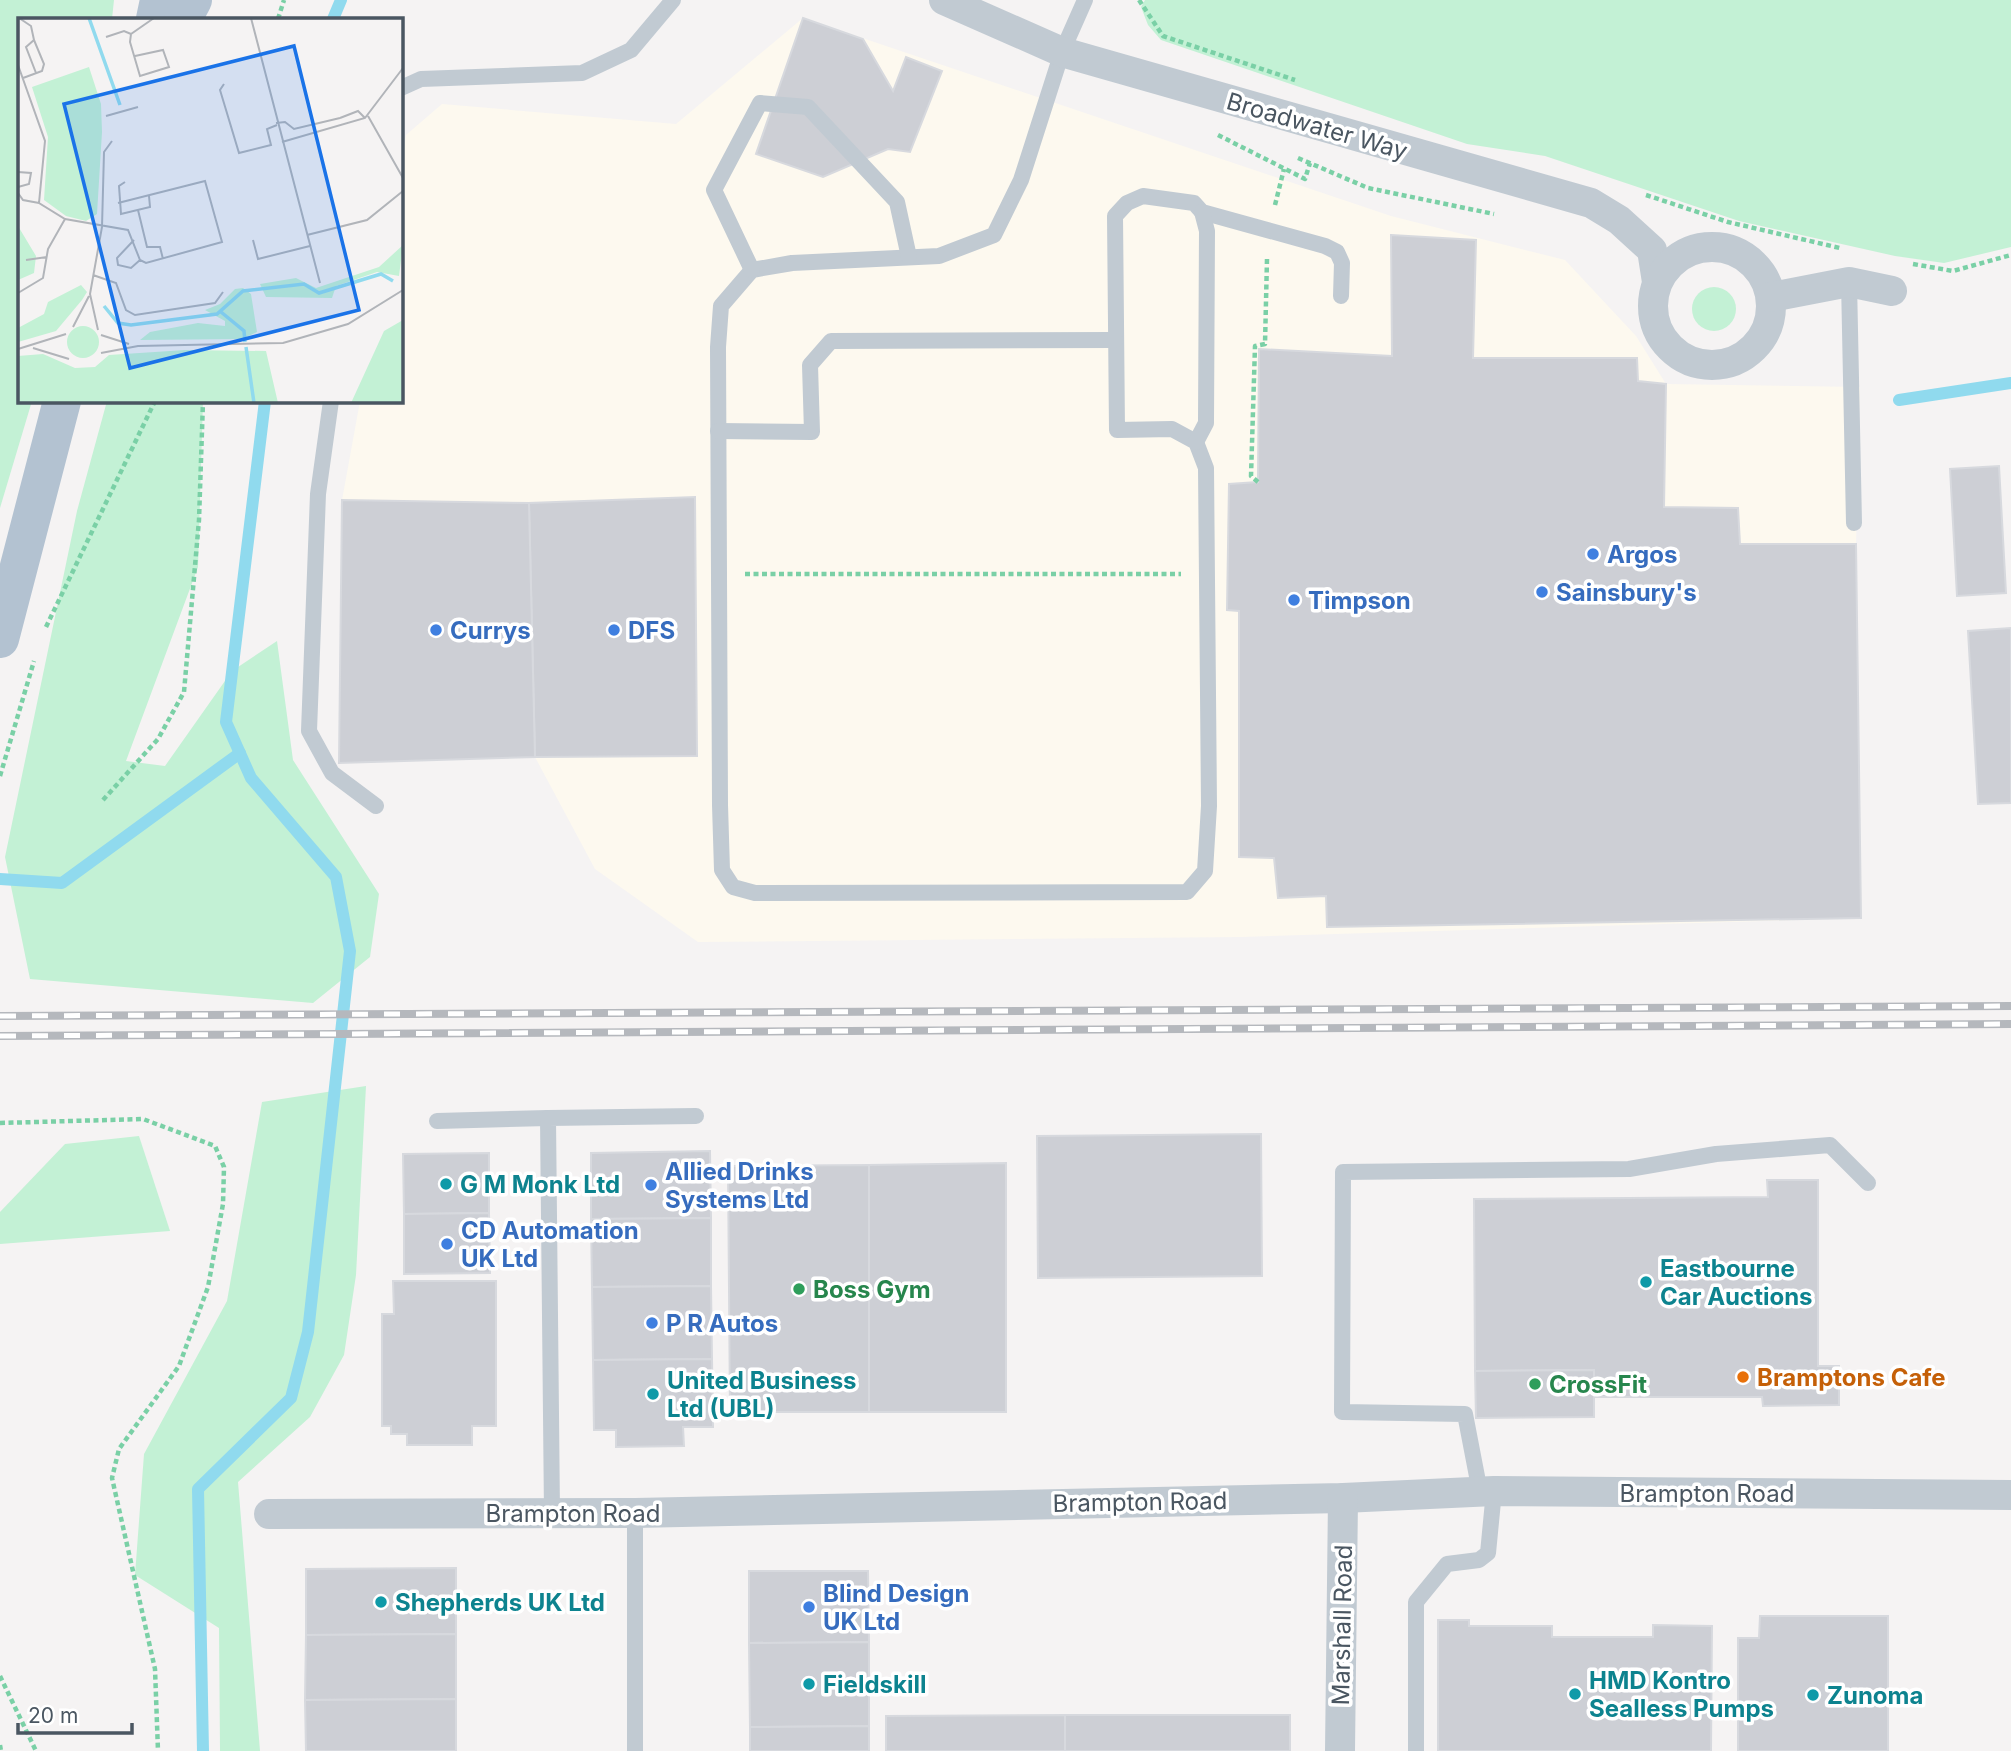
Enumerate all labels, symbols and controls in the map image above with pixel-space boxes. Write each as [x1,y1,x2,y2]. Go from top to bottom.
inset map [18,18,402,402]
street label: Broadwater Way [1223,86,1411,166]
place label: Argos [1607,540,1677,569]
marker: Argos [1585,546,1601,562]
place label: Sainsbury's [1556,578,1697,607]
marker: Sainsbury's [1534,584,1550,600]
place label: Timpson [1308,586,1411,615]
marker: Timpson [1286,592,1302,608]
place label: Currys [450,616,531,645]
place label: DFS [628,616,675,645]
marker: Currys [428,622,444,638]
marker: DFS [606,622,622,638]
place label: Allied Drinks Systems Ltd [665,1157,814,1214]
place label: G M Monk Ltd [460,1170,620,1199]
marker: G M Monk Ltd [438,1176,454,1192]
marker: Allied Drinks Systems Ltd [643,1177,659,1193]
place label: CD Automation UK Ltd [461,1216,639,1273]
marker: CD Automation UK Ltd [439,1236,455,1252]
place label: Eastbourne Car Auctions [1660,1254,1813,1311]
marker: Eastbourne Car Auctions [1638,1274,1654,1290]
place label: Boss Gym [813,1275,931,1304]
marker: Boss Gym [791,1281,807,1297]
place label: P R Autos [666,1309,778,1338]
marker: P R Autos [644,1315,660,1331]
place label: Bramptons Cafe [1757,1363,1946,1392]
place label: United Business Ltd (UBL) [667,1366,857,1423]
marker: Bramptons Cafe [1735,1369,1751,1385]
place label: CrossFit [1549,1370,1647,1399]
marker: CrossFit [1527,1376,1543,1392]
marker: United Business Ltd (UBL) [645,1386,661,1402]
street label: Brampton Road [1620,1479,1794,1508]
street label: Brampton Road [1052,1486,1228,1518]
street label: Brampton Road [486,1499,660,1528]
street label: Marshall Road [1326,1544,1358,1706]
place label: Blind Design UK Ltd [823,1579,969,1636]
place label: Shepherds UK Ltd [395,1588,605,1617]
marker: Shepherds UK Ltd [373,1594,389,1610]
marker: Blind Design UK Ltd [801,1599,817,1615]
place label: HMD Kontro Sealless Pumps [1589,1666,1774,1723]
place label: Fieldskill [823,1670,926,1699]
marker: Fieldskill [801,1676,817,1692]
place label: Zunoma [1827,1681,1923,1710]
marker: HMD Kontro Sealless Pumps [1567,1686,1583,1702]
marker: Zunoma [1805,1687,1821,1703]
scale bar [18,1692,131,1736]
text: 20 m [28,1703,78,1728]

